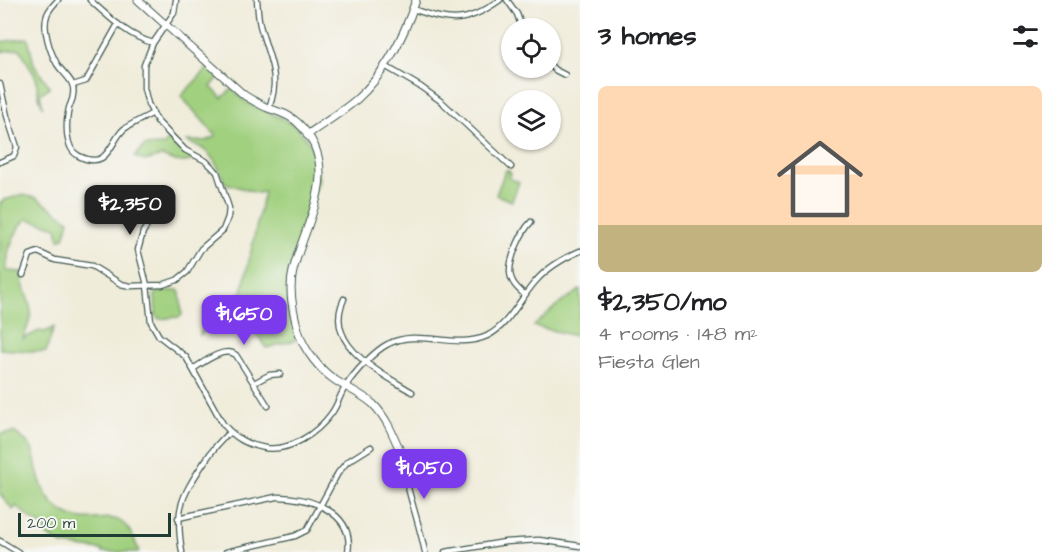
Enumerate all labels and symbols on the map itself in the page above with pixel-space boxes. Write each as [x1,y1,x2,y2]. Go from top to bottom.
pin: $2,350 [81,185,179,236]
pin: $1,650 [195,295,293,346]
pin: $1,050 [375,449,473,500]
scale bar [18,510,171,538]

